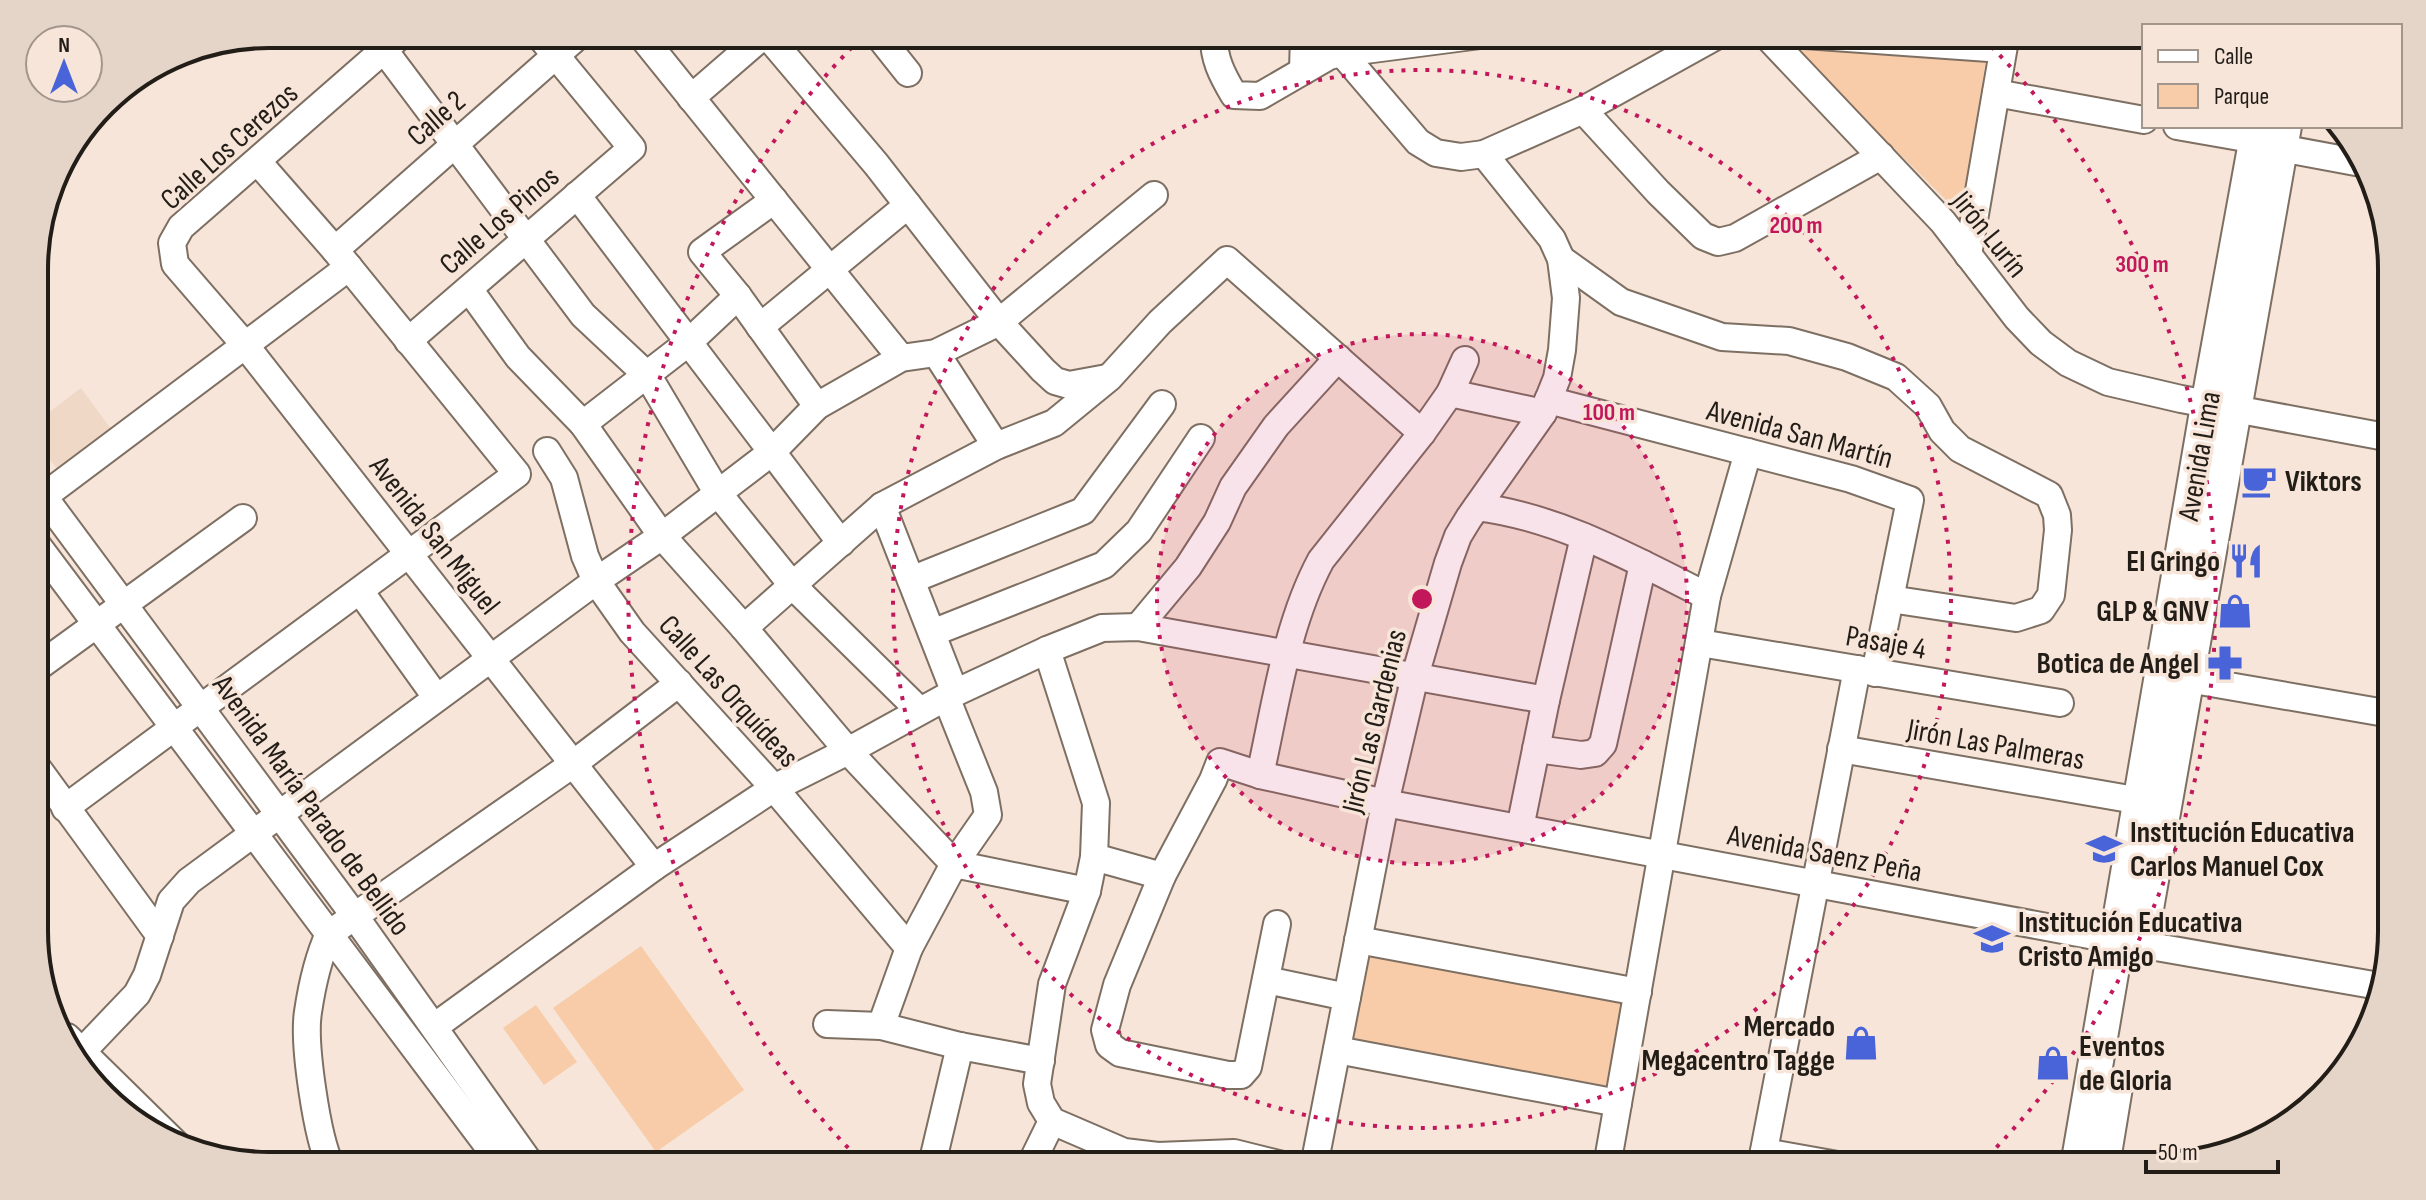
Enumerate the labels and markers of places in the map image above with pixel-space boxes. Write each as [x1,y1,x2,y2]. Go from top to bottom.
cafe icon: Viktors [2240,462,2278,500]
place label: Viktors [2285,464,2362,500]
restaurant icon: El Gringo [2227,542,2265,580]
place label: El Gringo [2126,544,2220,580]
centre of rings [1408,585,1436,613]
shop icon: GLP & GNV [2216,592,2254,630]
place label: GLP & GNV [2096,594,2209,630]
pharmacy icon: Botica de Angel [2206,644,2244,682]
place label: Botica de Angel [2036,646,2199,682]
place label: Institución Educativa Carlos Manuel Cox [2130,815,2354,885]
school or university icon: Institución Educativa Carlos Manuel Cox [2085,830,2123,868]
place label: Institución Educativa Cristo Amigo [2018,905,2242,975]
school or university icon: Institución Educativa Cristo Amigo [1973,920,2011,958]
place label: Mercado Megacentro Tagge [1641,1009,1835,1079]
shop icon: Mercado Megacentro Tagge [1842,1024,1880,1062]
place label: Eventos de Gloria [2079,1029,2172,1099]
shop icon: Eventos de Gloria [2034,1044,2072,1082]

